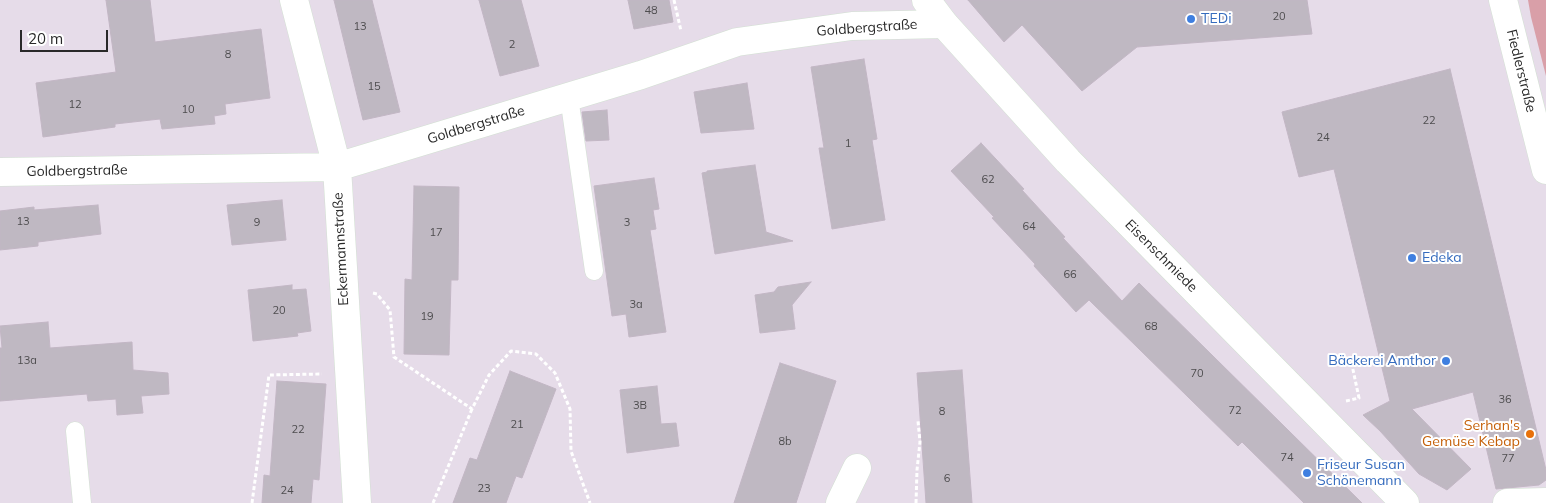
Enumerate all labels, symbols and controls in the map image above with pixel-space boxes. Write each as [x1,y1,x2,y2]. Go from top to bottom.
house number: 48 [644,4,658,18]
house number: 20 [1272,10,1286,24]
place label: TEDi [1201,11,1231,27]
marker: TEDi [1185,13,1197,25]
street label: Goldbergstraße [816,16,918,40]
scale bar [22,20,110,52]
house number: 13 [353,20,367,34]
street label: Fiedlerstraße [1503,28,1539,114]
text: 20 m [28,29,63,48]
house number: 2 [509,38,515,52]
house number: 8 [225,48,231,62]
house number: 15 [367,80,381,94]
house number: 12 [68,98,82,112]
street label: Goldbergstraße [425,102,527,148]
house number: 10 [181,103,195,117]
house number: 22 [1422,114,1436,128]
house number: 24 [1316,131,1330,145]
house number: 1 [845,137,851,151]
street label: Goldbergstraße [26,162,128,180]
house number: 62 [981,173,995,187]
street label: Eckermannstraße [330,192,352,306]
house number: 13 [16,215,30,229]
house number: 9 [254,216,260,230]
house number: 3 [624,216,630,230]
street label: Eisenschmiede [1121,216,1201,296]
house number: 64 [1022,220,1036,234]
house number: 17 [429,226,443,240]
place label: Edeka [1422,250,1462,266]
marker: Edeka [1406,252,1418,264]
house number: 66 [1063,268,1077,282]
house number: 3a [629,298,643,312]
house number: 20 [272,304,286,318]
house number: 19 [420,310,434,324]
house number: 68 [1144,320,1158,334]
place label: Bäckerei Amthor [1328,353,1436,369]
house number: 13a [17,354,37,368]
marker: Bäckerei Amthor [1440,355,1452,367]
house number: 70 [1190,367,1204,381]
house number: 36 [1498,393,1512,407]
house number: 3B [633,399,647,413]
house number: 72 [1228,404,1242,418]
house number: 8 [939,405,945,419]
house number: 21 [510,418,524,432]
place label: Serhan's Gemüse Kebap [1422,418,1520,451]
house number: 22 [291,423,305,437]
marker: Serhan's Gemüse Kebap [1524,428,1536,440]
house number: 8b [778,435,792,449]
house number: 74 [1280,451,1294,465]
house number: 77 [1501,452,1515,466]
place label: Friseur Susan Schönemann [1317,457,1405,490]
marker: Friseur Susan Schönemann [1301,467,1313,479]
house number: 6 [944,472,950,486]
house number: 23 [477,482,491,496]
house number: 24 [280,484,294,498]

